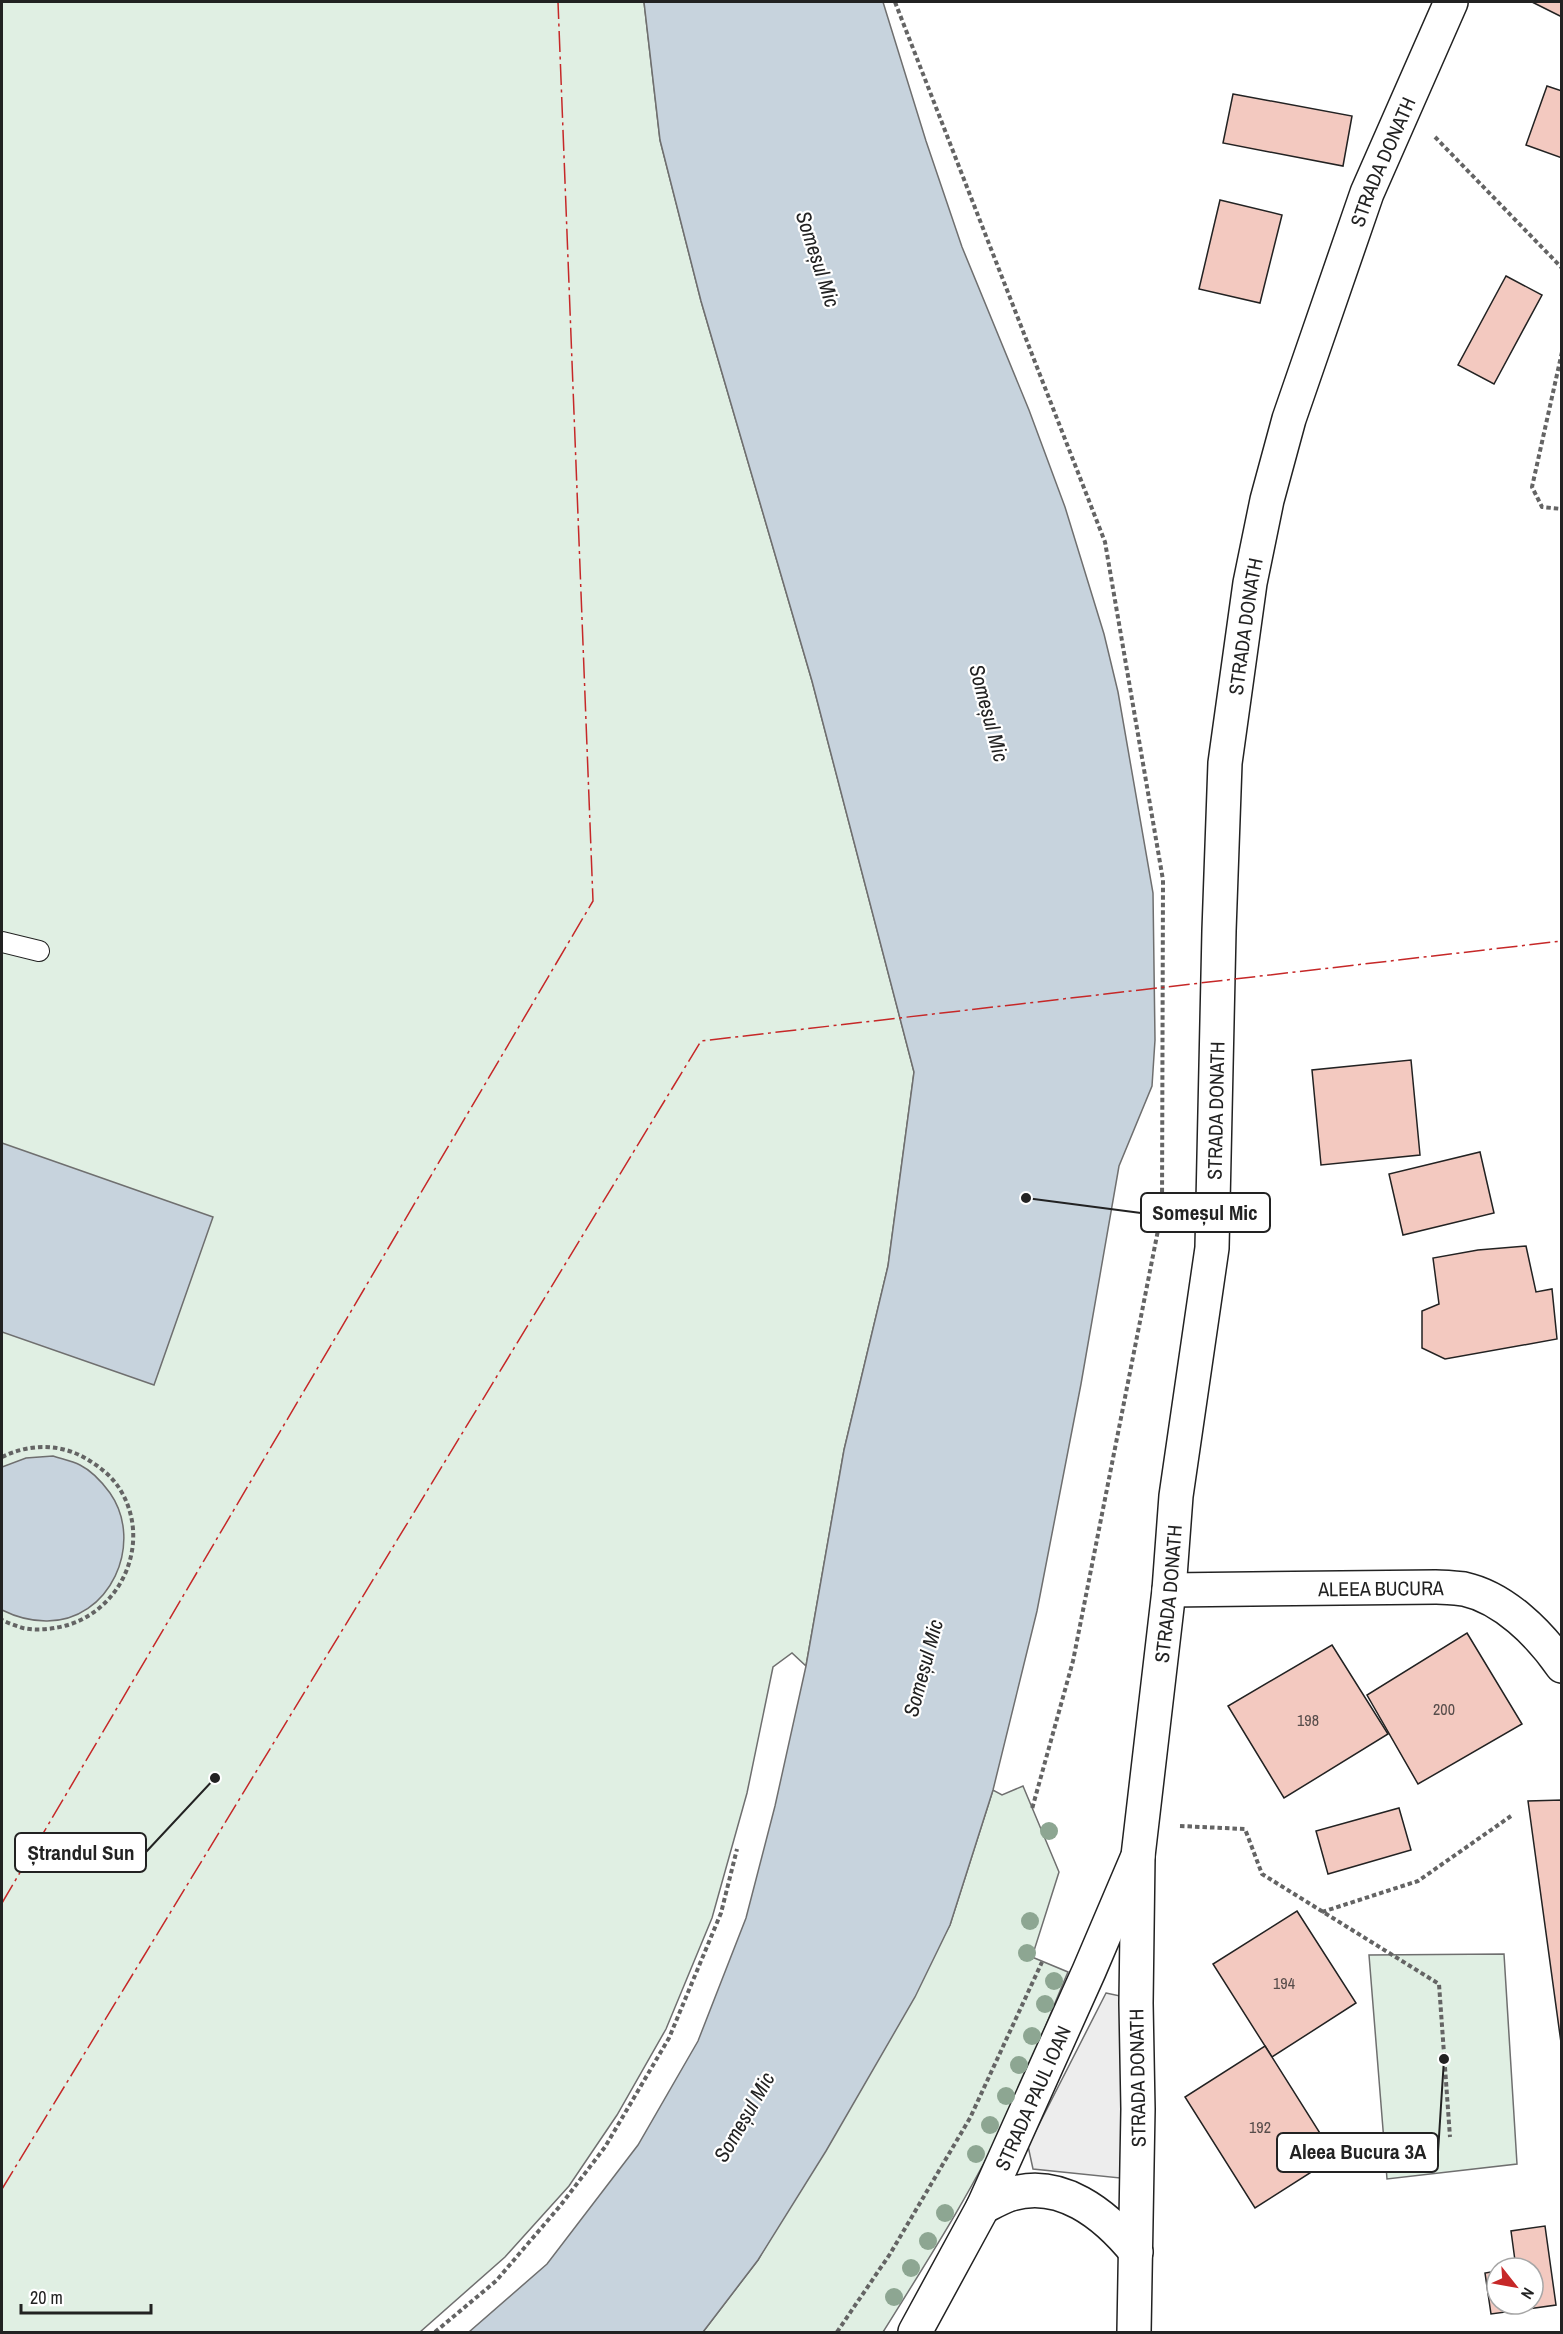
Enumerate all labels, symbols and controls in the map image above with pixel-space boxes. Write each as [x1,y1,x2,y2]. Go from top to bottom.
street label: STRADA DONATH [1343,93,1421,230]
water label: Someșul Mic [789,207,847,311]
street label: STRADA DONATH [1221,555,1268,697]
water label: Someșul Mic [962,661,1016,765]
street label: STRADA DONATH [1200,1041,1230,1180]
callout: Someșul Mic [1141,1193,1270,1232]
text: Someșul Mic [1152,1198,1258,1227]
street label: STRADA DONATH [1147,1524,1187,1664]
street label: ALEEA BUCURA [1317,1573,1444,1602]
water label: Someșul Mic [896,1616,950,1720]
house number: 200 [1433,1698,1455,1720]
house number: 198 [1297,1709,1319,1731]
callout: Ștrandul Sun [15,1833,146,1872]
text: Ștrandul Sun [27,1838,135,1867]
house number: 194 [1273,1972,1295,1994]
street label: STRADA DONATH [1122,2009,1152,2147]
street label: STRADA PAUL IOAN [988,2021,1076,2174]
water label: Someșul Mic [707,2066,782,2167]
house number: 192 [1249,2116,1271,2138]
callout: Aleea Bucura 3A [1277,2133,1438,2172]
text: Aleea Bucura 3A [1290,2137,1427,2166]
north arrow [1485,2256,1545,2316]
scale bar [21,2277,152,2315]
text: N [1516,2284,1540,2303]
text: 20 m [30,2285,63,2310]

